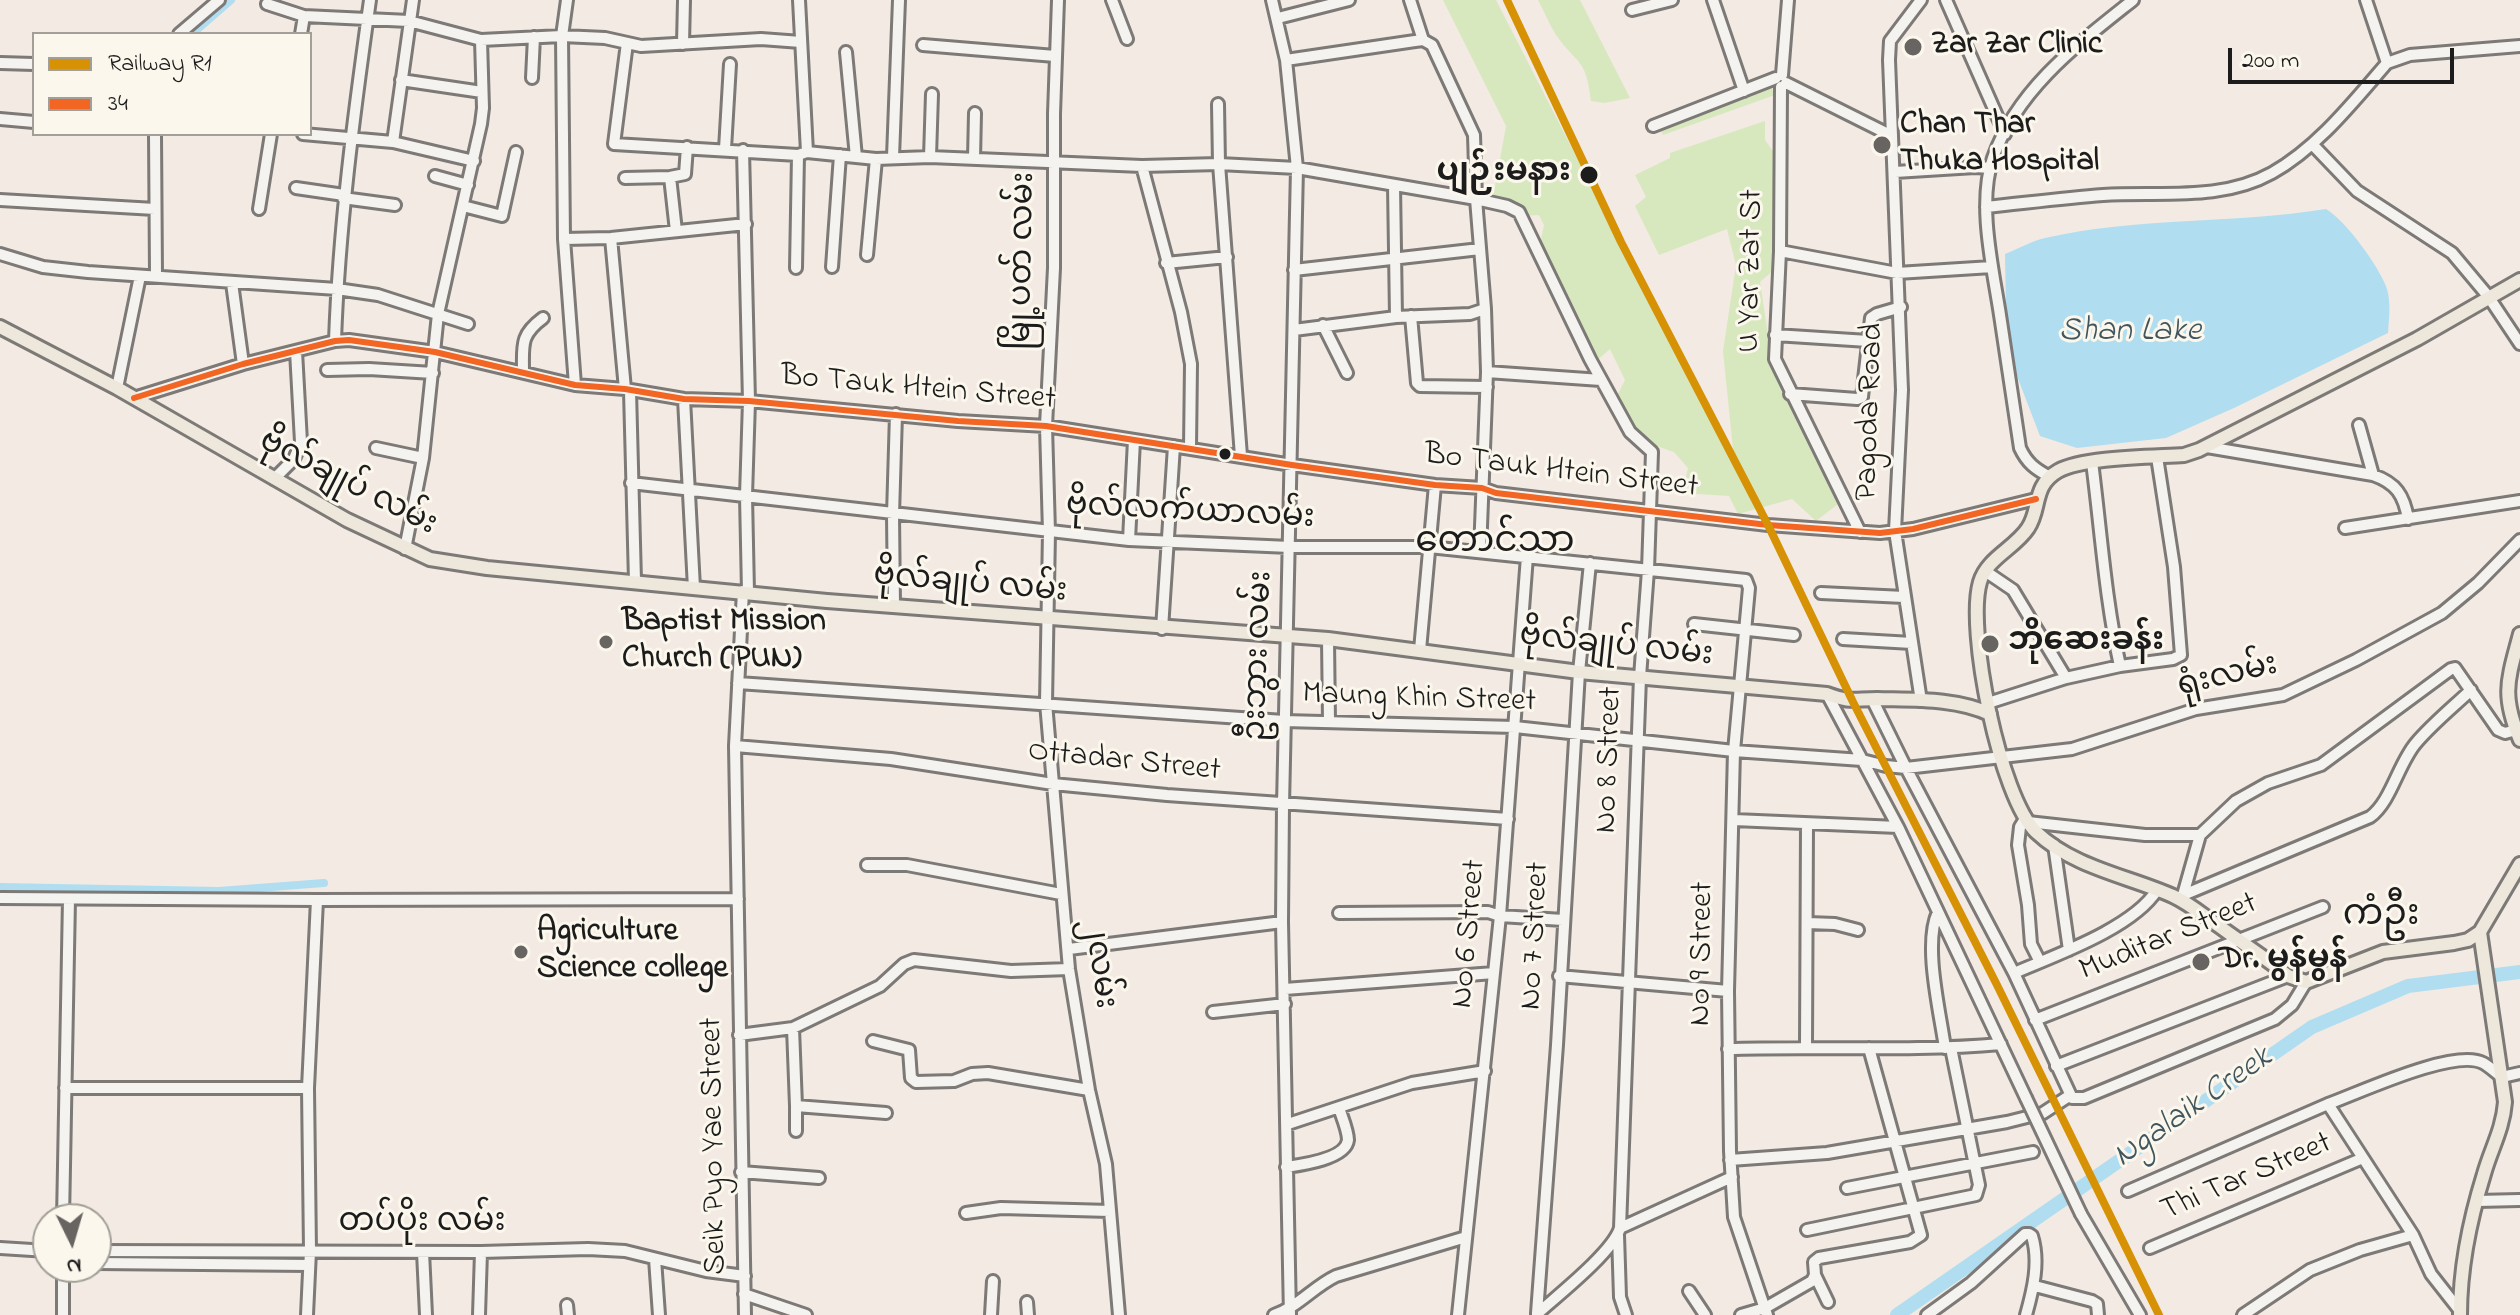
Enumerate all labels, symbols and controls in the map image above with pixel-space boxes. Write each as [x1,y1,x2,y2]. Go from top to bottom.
place label: Zar Zar Clinic [1931,28,2102,66]
legend [32,32,312,136]
scale bar [2232,32,2458,82]
marker: Zar Zar Clinic [1902,36,1924,58]
text: 200 m [2242,44,2299,79]
text: Railway R1 [108,47,212,82]
text: 34 [108,87,128,122]
place label: Chan Thar Thuka Hospital [1900,108,2099,183]
marker: Chan Thar Thuka Hospital [1871,134,1893,156]
place label: ပျဉ်းမနား [1437,156,1571,194]
marker: ပျဉ်းမနား [1578,164,1600,186]
street label: မြို့ပတ် လမ်း [1004,172,1046,350]
street label: U Yar Zat St [1732,189,1774,353]
water label: Shan Lake [2059,313,2201,353]
street label: Pagoda Road [1850,322,1894,502]
street label: Bo Tauk Htein Street [779,359,1057,421]
street label: ဗိုလ်ချုပ် လမ်း [252,424,442,546]
street label: Bo Tauk Htein Street [1422,437,1700,509]
unlabelled marker [1217,446,1233,462]
street label: ဗိုလ်လက်ယာလမ်း [1065,488,1315,540]
district label: တောင်သာ [1415,523,1575,567]
street label: ဗိုလ်ချုပ် လမ်း [872,558,1068,614]
street label: ဦးဘွား လမ်း [1239,570,1283,742]
place label: Baptist Mission Church (PUN) [622,605,826,680]
street label: ဗိုလ်ချုပ် လမ်း [1517,619,1715,677]
place label: ဘိုဆေးခန်း [2008,625,2164,663]
marker: Baptist Mission Church (PUN) [597,633,615,651]
marker: ဘိုဆေးခန်း [1979,633,2001,655]
street label: ရုံးလမ်း [2174,648,2282,708]
street label: Maung Khin Street [1301,677,1537,723]
street label: No 8 Street [1589,686,1633,834]
street label: Ottadar Street [1026,734,1222,792]
street label: No 6 Street [1445,858,1497,1010]
street label: No 7 Street [1514,861,1560,1011]
street label: No 9 Street [1684,881,1724,1027]
street label: Muditar Street [2075,886,2263,992]
district label: ကံဦး [2343,896,2419,940]
place label: Agriculture Science college [537,915,728,990]
street label: ၂လမ်း [1072,917,1122,1011]
marker: Agriculture Science college [512,943,530,961]
place label: Dr. မွန်မွန် [2219,943,2347,981]
marker: Dr. မွန်မွန် [2190,951,2212,973]
street label: Seik Pyo Yae Street [695,1017,737,1275]
water label: Ngalaik Creek [2107,1039,2281,1179]
street label: Thi Tar Street [2156,1126,2338,1232]
north arrow [32,1203,112,1283]
street label: တပ်ပိုး လမ်း [338,1206,506,1244]
text: N [65,1248,83,1282]

